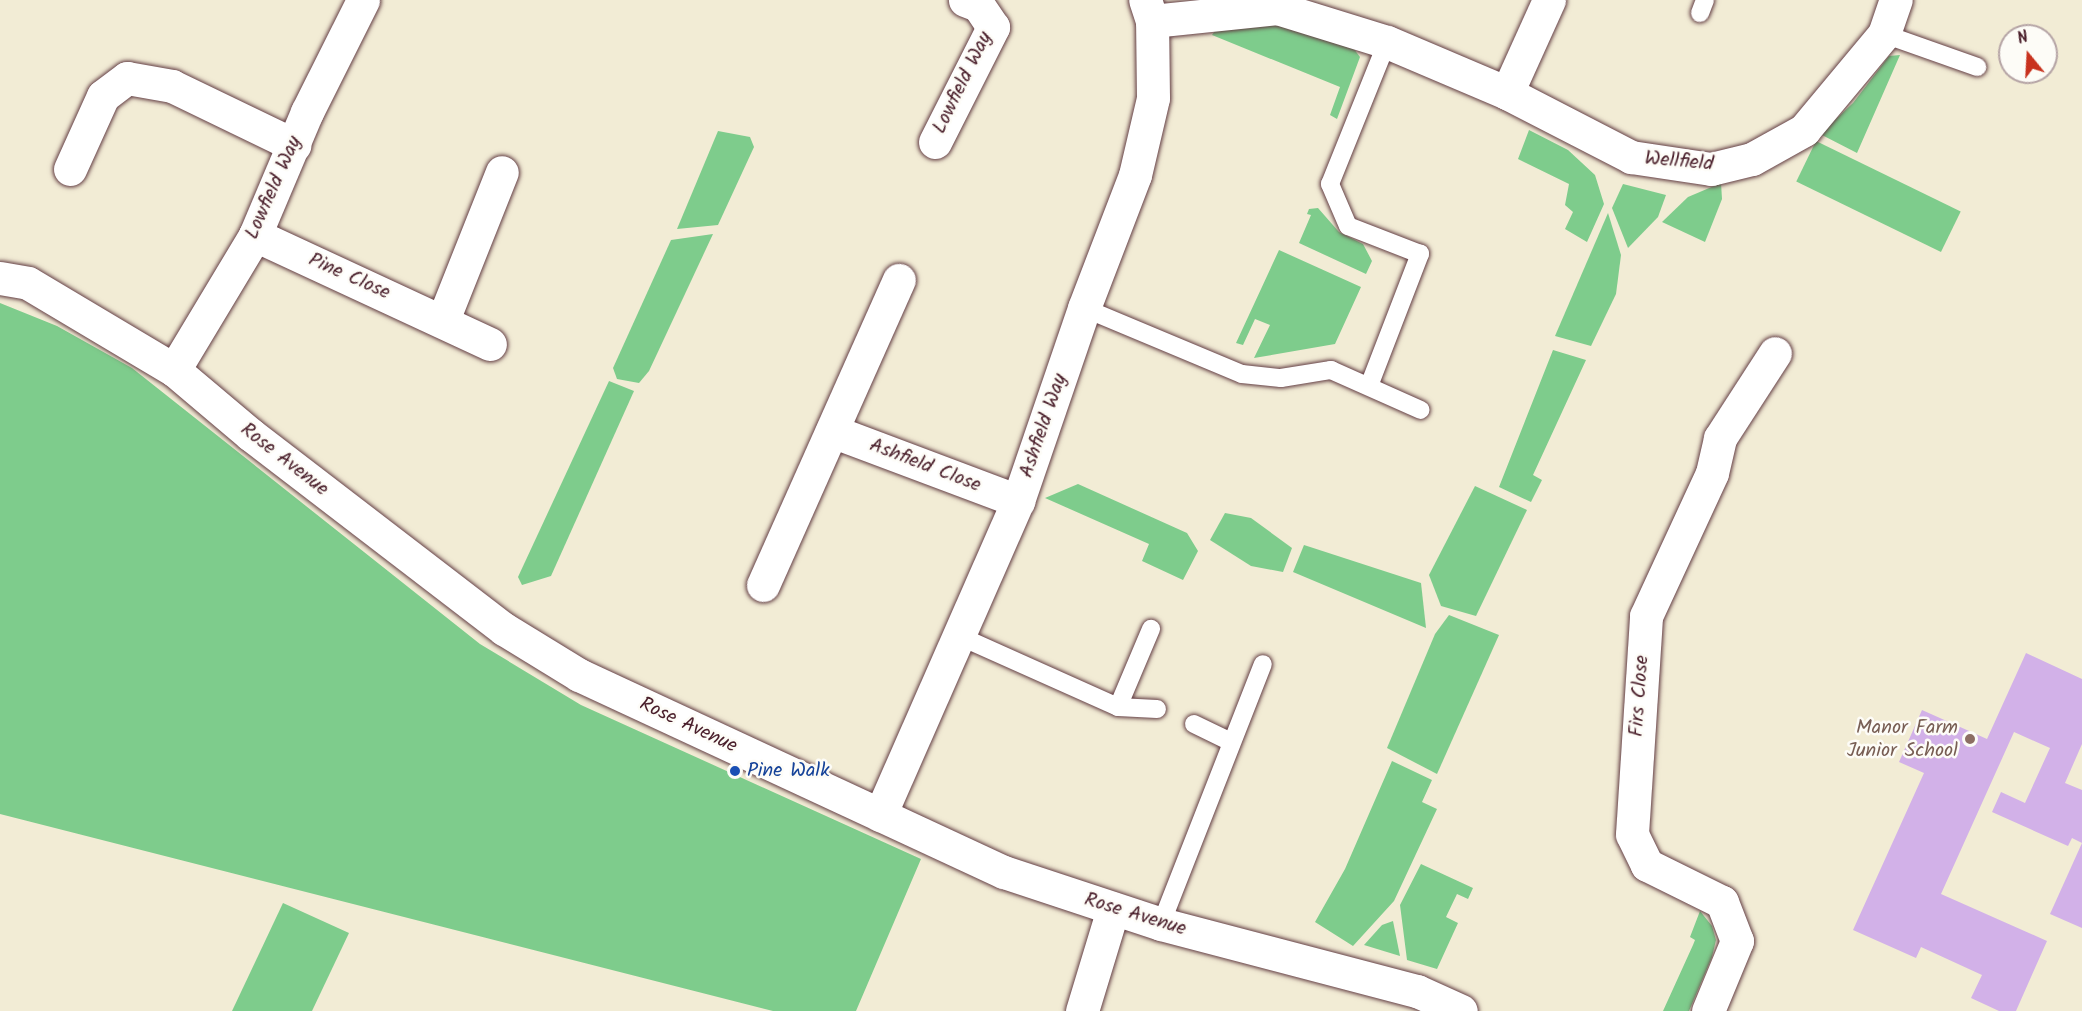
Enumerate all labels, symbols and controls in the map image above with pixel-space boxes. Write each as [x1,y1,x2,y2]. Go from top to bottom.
north arrow [1998,24,2058,84]
text: N [2014,25,2032,52]
street label: Lowfield Way [928,28,998,138]
street label: Lowfield Way [241,133,307,243]
street label: Wellfield [1644,147,1714,177]
street label: Pine Close [304,248,394,306]
street label: Ashfield Way [1015,371,1073,481]
street label: Rose Avenue [235,418,333,502]
street label: Ashfield Close [866,434,984,498]
street label: Firs Close [1625,654,1655,738]
street label: Rose Avenue [635,693,741,759]
place label: Manor Farm Junior School [1847,716,1958,763]
marker: Manor Farm Junior School [1963,732,1977,746]
place label: Pine Walk [747,759,830,783]
marker: Pine Walk [728,764,742,778]
street label: Rose Avenue [1081,888,1189,942]

